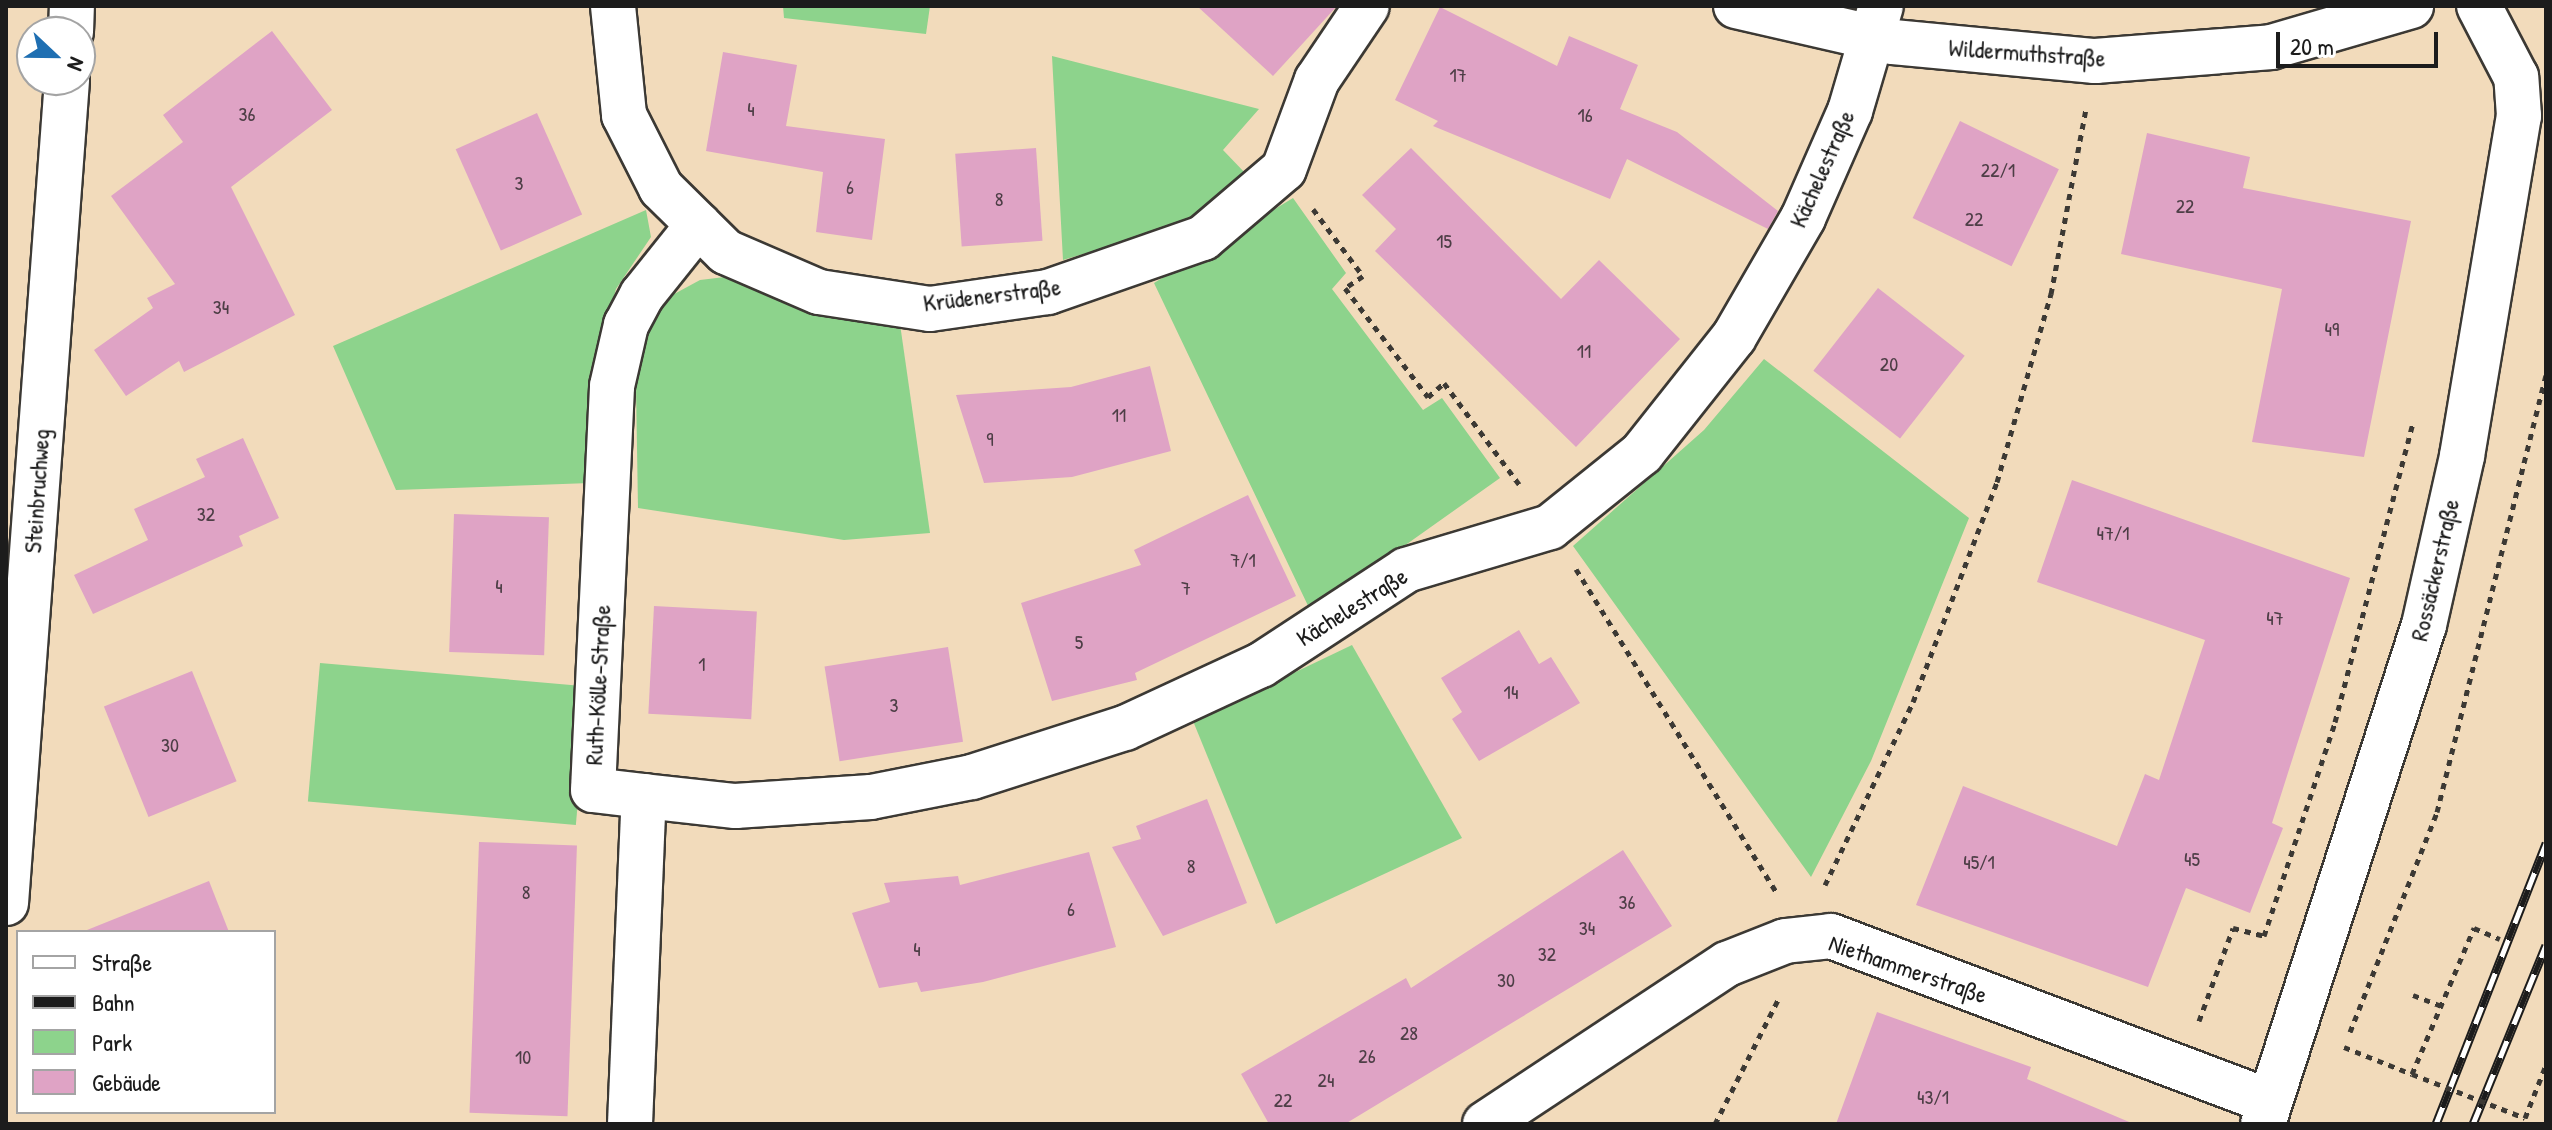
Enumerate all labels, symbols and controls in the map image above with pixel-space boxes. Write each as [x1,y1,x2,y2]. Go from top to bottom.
north arrow [16,16,96,96]
scale bar [2280,16,2442,66]
text: 20 m [2290,30,2334,62]
street label: Wildermuthstraße [1948,33,2106,73]
text: N [60,53,93,75]
house number: 17 [1449,62,1467,86]
house number: 4 [747,96,755,120]
house number: 36 [239,101,255,125]
house number: 16 [1577,102,1593,126]
street label: Kächelestraße [1783,106,1861,232]
house number: 22/1 [1981,157,2015,181]
house number: 3 [515,170,523,194]
house number: 6 [846,174,854,198]
house number: 8 [995,186,1003,210]
house number: 22 [2176,193,2194,217]
house number: 22 [1965,206,1983,230]
house number: 15 [1436,228,1452,252]
street label: Krüdenerstraße [922,272,1062,318]
house number: 34 [213,294,229,318]
house number: 49 [2325,316,2339,340]
house number: 11 [1577,338,1591,362]
house number: 20 [1880,351,1898,375]
house number: 11 [1112,402,1126,426]
house number: 9 [986,426,994,450]
street label: Steinbruchweg [18,428,56,554]
street label: Rossäckerstraße [2405,496,2465,644]
house number: 32 [197,501,215,525]
house number: 47/1 [2096,520,2130,544]
house number: 7/1 [1230,547,1256,571]
street label: Kächelestraße [1291,562,1413,652]
house number: 4 [495,573,503,597]
house number: 7 [1181,575,1191,599]
street label: Ruth-Kölle-Straße [579,604,617,766]
house number: 47 [2266,605,2284,629]
house number: 5 [1075,629,1083,653]
house number: 1 [698,651,706,675]
house number: 14 [1504,679,1518,703]
house number: 3 [890,692,898,716]
house number: 30 [161,732,179,756]
house number: 45 [2184,846,2200,870]
house number: 45/1 [1963,849,1995,873]
house number: 8 [1187,853,1195,877]
house number: 8 [522,879,530,903]
house number: 36 [1619,889,1635,913]
house number: 6 [1067,896,1075,920]
house number: 34 [1579,915,1595,939]
street label: Niethammerstraße [1825,928,1991,1010]
legend [16,930,276,1114]
house number: 4 [913,936,921,960]
house number: 32 [1538,941,1556,965]
text: Straße [92,946,152,978]
house number: 30 [1497,967,1515,991]
text: Bahn [92,986,135,1018]
house number: 28 [1400,1020,1418,1044]
text: Park [92,1026,132,1058]
house number: 26 [1358,1043,1376,1067]
house number: 10 [515,1044,531,1068]
text: Gebäude [92,1066,161,1098]
house number: 24 [1318,1067,1334,1091]
house number: 43/1 [1917,1084,1949,1108]
house number: 22 [1274,1087,1292,1111]

